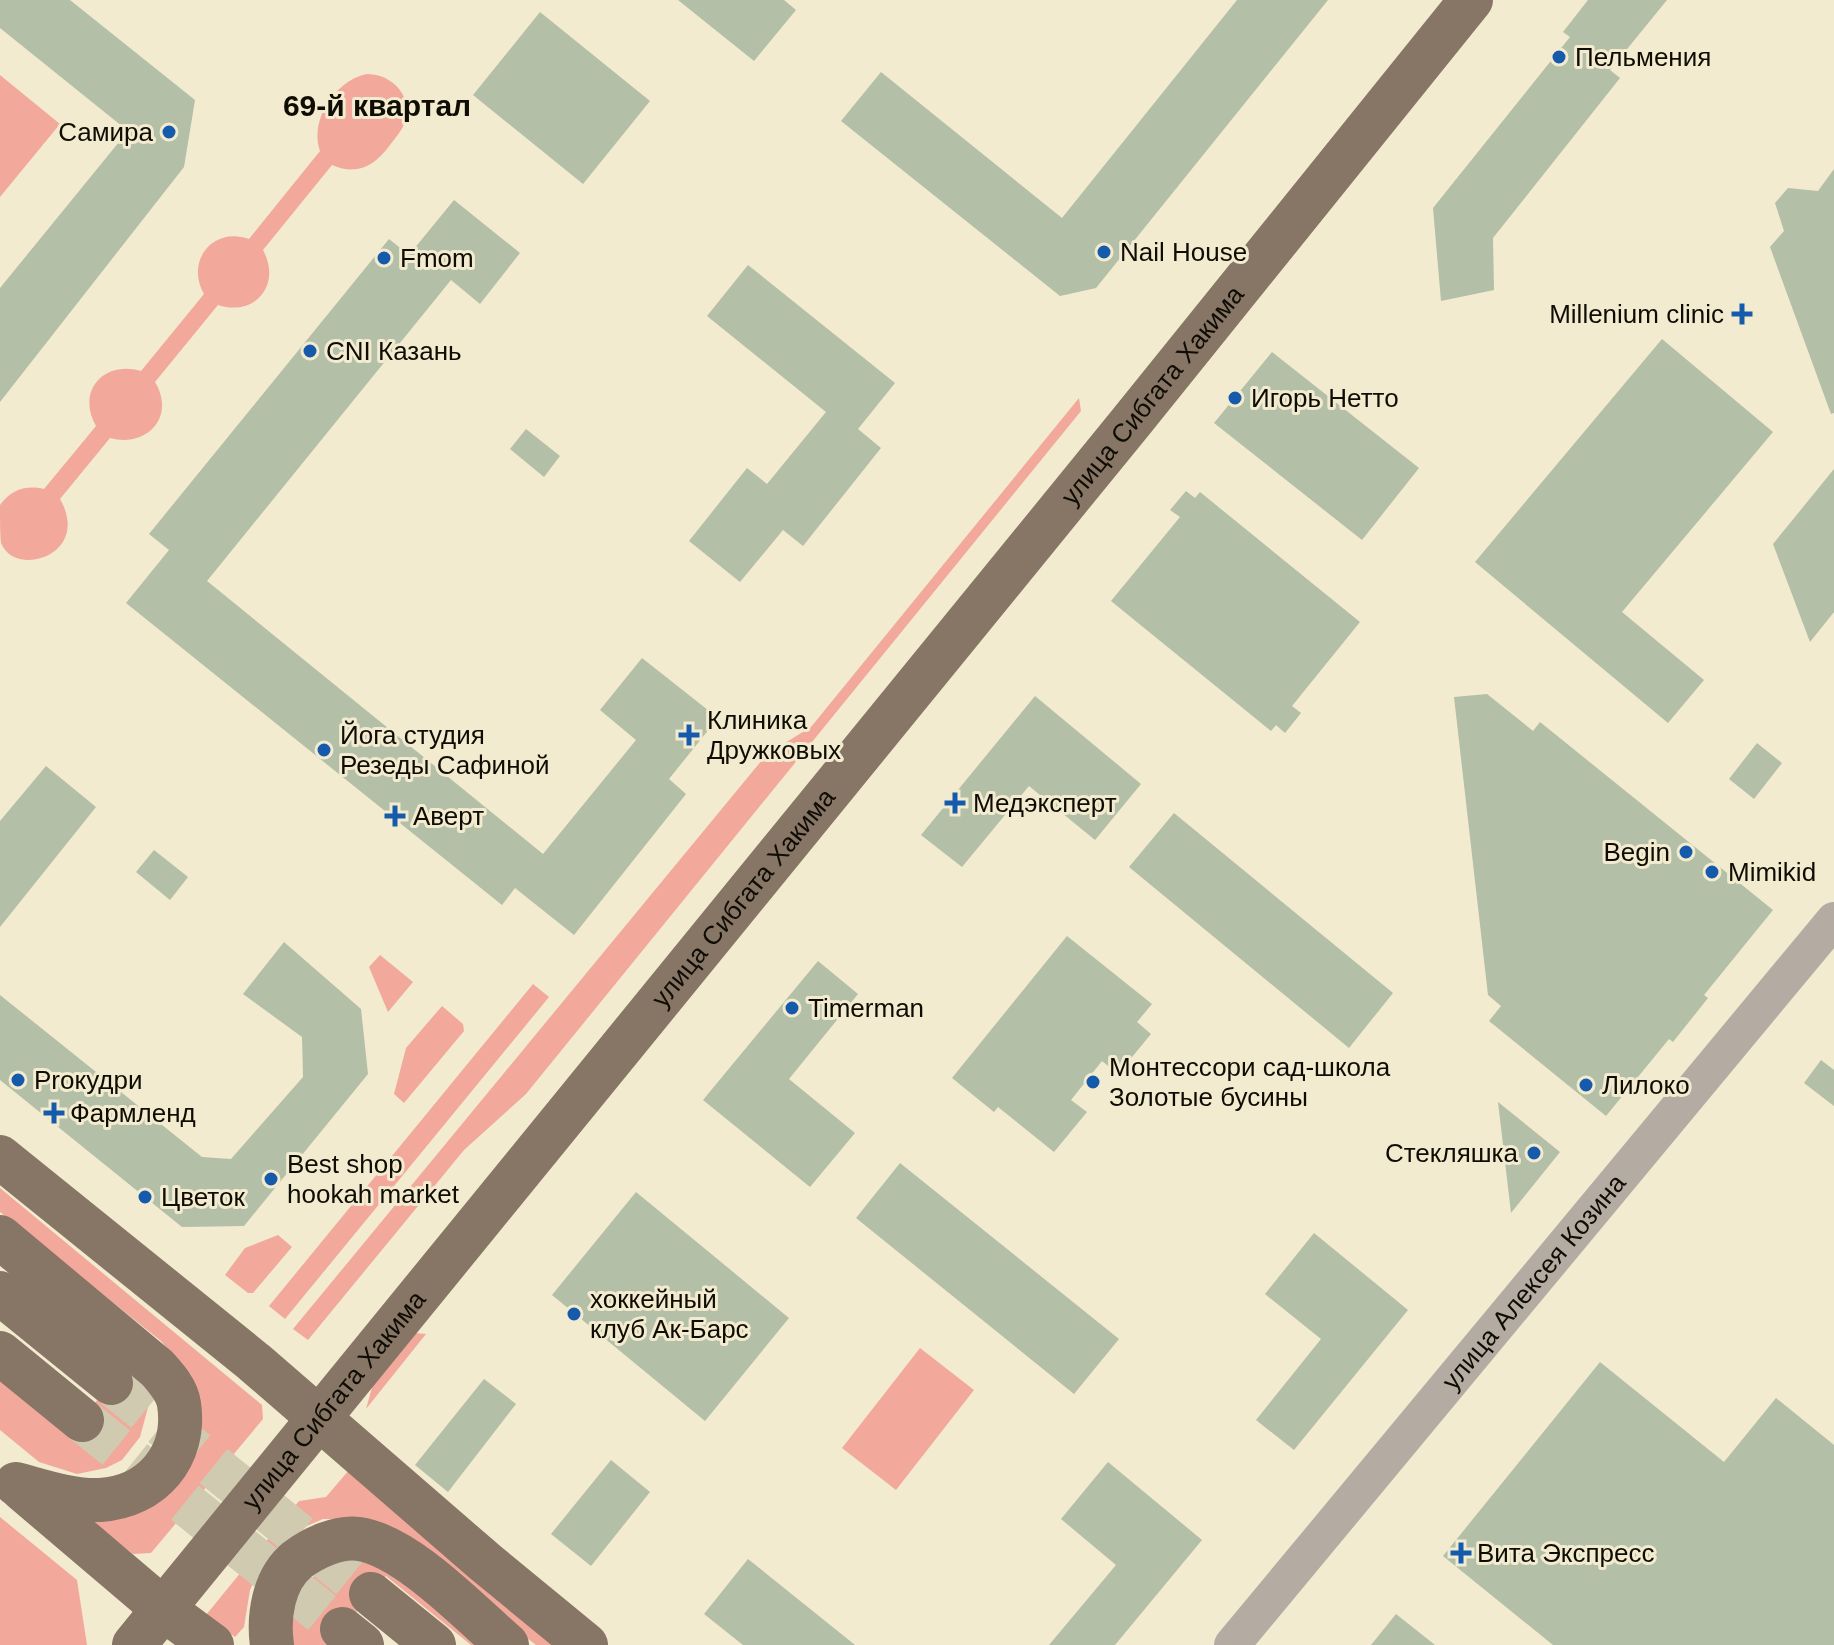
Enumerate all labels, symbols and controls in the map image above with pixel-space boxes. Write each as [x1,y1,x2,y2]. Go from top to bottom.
place label: Пельмения [1575,42,1711,72]
marker: Пельмения [1550,48,1568,66]
district label: 69-й квартал [283,89,471,122]
place label: Самира [58,117,154,147]
marker: Самира [160,123,178,141]
place label: Nail House [1120,237,1247,267]
place label: Fmom [400,243,474,273]
marker: Nail House [1095,243,1113,261]
marker: Fmom [375,249,393,267]
street label: улица Сибгата Хакима [1055,279,1250,511]
place label: Millenium clinic [1549,299,1724,329]
marker: Millenium clinic [1731,303,1753,325]
place label: CNI Казань [326,336,462,366]
marker: CNI Казань [301,342,319,360]
place label: Игорь Нетто [1251,383,1399,413]
marker: Игорь Нетто [1226,389,1244,407]
place label: Клиника Дружковых [707,705,841,765]
place label: Йога студия Резеды Сафиной [340,720,549,780]
marker: Клиника Дружковых [678,724,700,746]
marker: Йога студия Резеды Сафиной [315,741,333,759]
street label: улица Сибгата Хакима [645,782,841,1013]
place label: Медэксперт [973,788,1117,818]
marker: Медэксперт [944,792,966,814]
place label: Аверт [413,801,484,831]
marker: Аверт [384,805,406,827]
place label: Begin [1604,837,1670,867]
marker: Begin [1677,843,1695,861]
place label: Mimikid [1728,857,1816,887]
marker: Mimikid [1703,863,1721,881]
place label: Timerman [808,993,924,1023]
marker: Timerman [783,999,801,1017]
place label: Монтессори сад-школа Золотые бусины [1109,1052,1391,1112]
place label: Proкудри [34,1065,142,1095]
place label: Лилоко [1602,1070,1690,1100]
marker: Proкудри [9,1071,27,1089]
marker: Монтессори сад-школа Золотые бусины [1084,1073,1102,1091]
marker: Лилоко [1577,1076,1595,1094]
place label: Фармленд [70,1098,196,1128]
marker: Фармленд [45,1104,63,1122]
place label: Стекляшка [1385,1138,1519,1168]
marker: Стекляшка [1525,1144,1543,1162]
place label: Best shop hookah market [287,1149,460,1209]
street label: улица Алексея Козина [1435,1168,1632,1396]
marker: Best shop hookah market [262,1170,280,1188]
place label: Цветок [161,1182,245,1212]
marker: Цветок [136,1188,154,1206]
street label: улица Сибгата Хакима [236,1284,432,1515]
place label: хоккейный клуб Ак-Барс [590,1284,749,1344]
marker: хоккейный клуб Ак-Барс [565,1305,583,1323]
place label: Вита Экспресс [1477,1538,1655,1568]
marker: Вита Экспресс [1452,1544,1470,1562]

